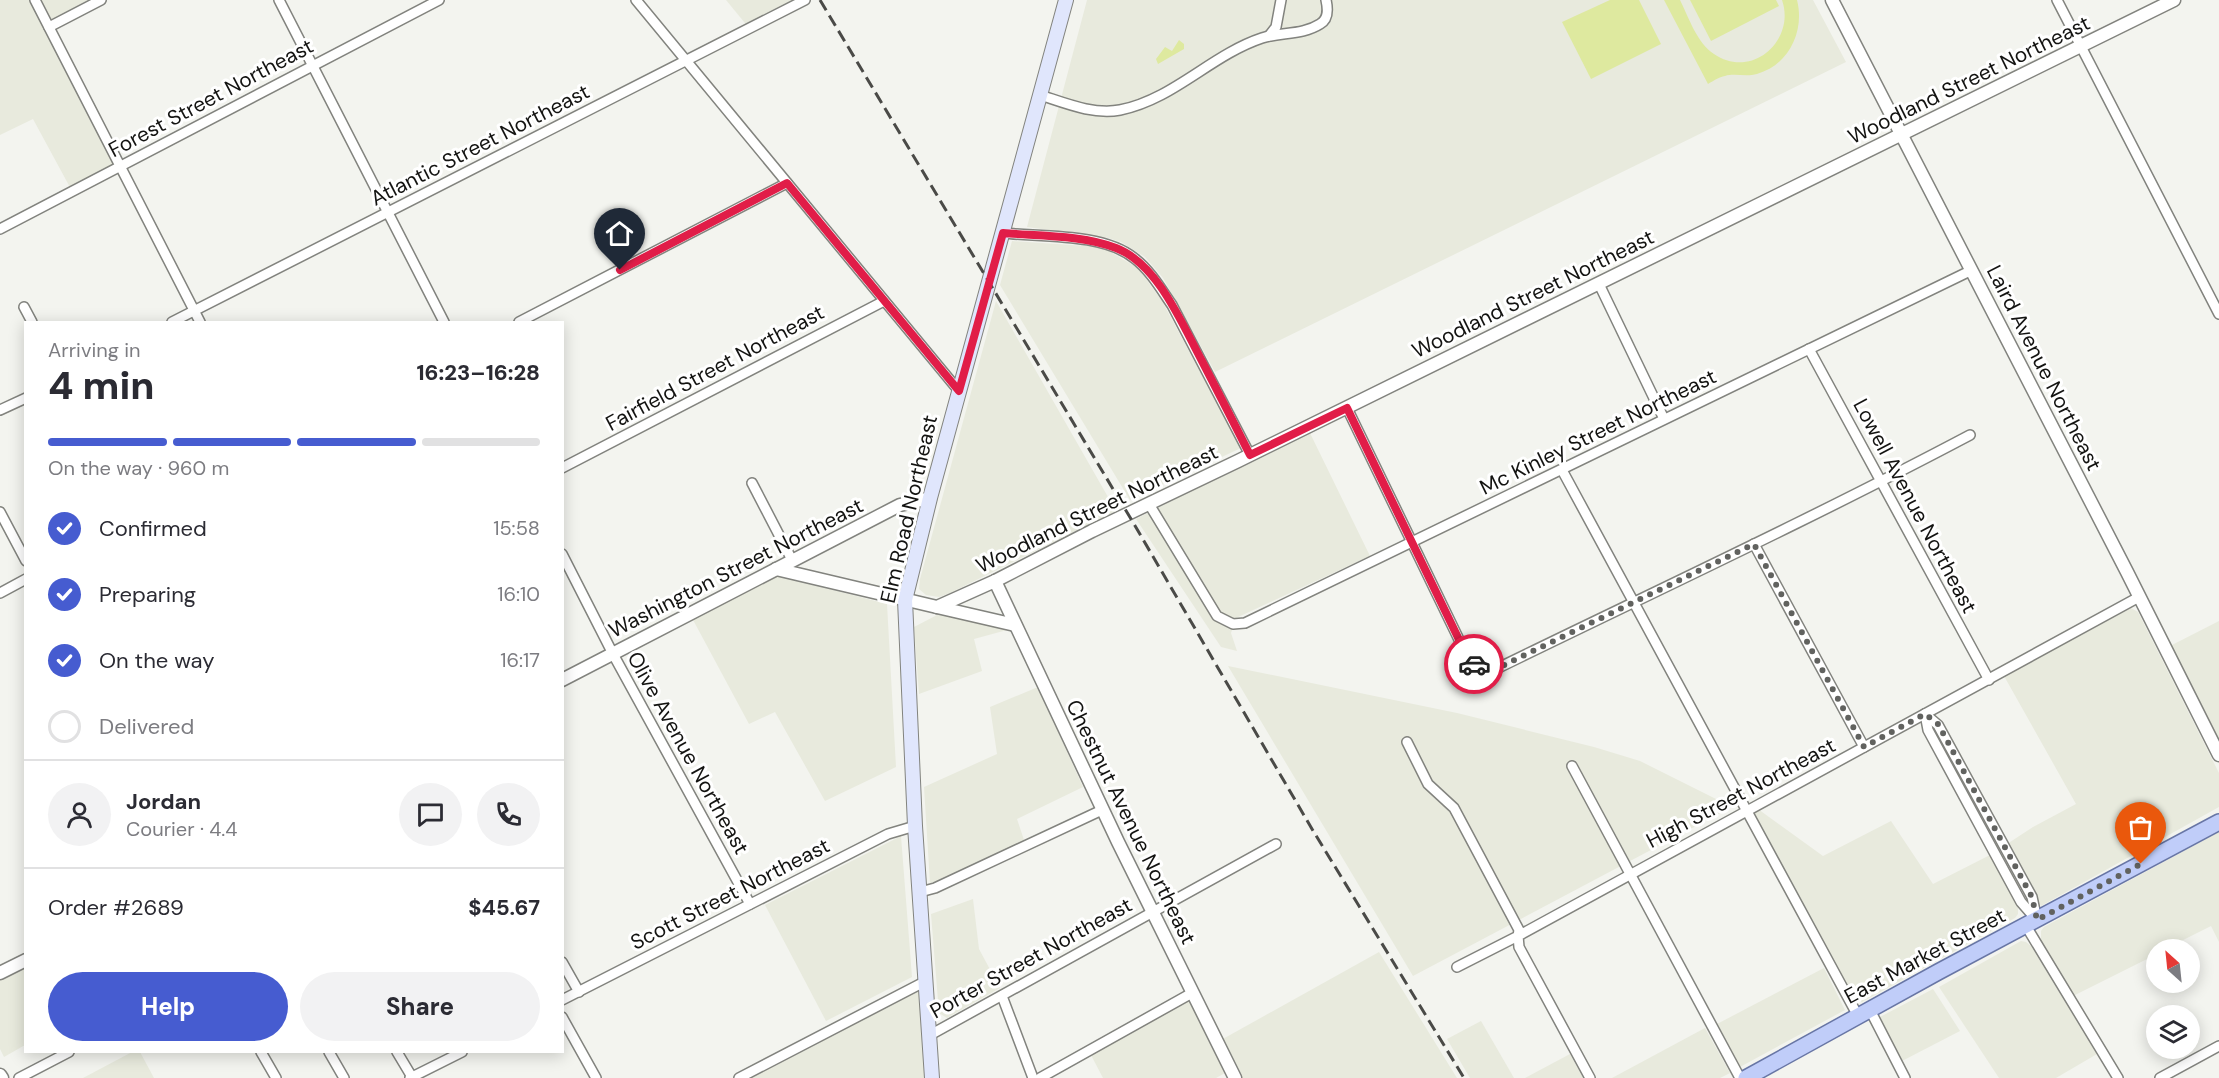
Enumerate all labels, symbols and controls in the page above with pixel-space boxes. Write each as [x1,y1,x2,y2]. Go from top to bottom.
street label: Woodland Street Northeast [1843,9,2095,151]
street label: Forest Street Northeast [104,32,318,164]
street label: Atlantic Street Northeast [366,78,594,212]
pin [594,208,645,270]
icon: home [603,217,636,250]
street label: Woodland Street Northeast [1407,223,1659,365]
street label: Laird Avenue Northeast [1980,260,2108,476]
street label: Fairfield Street Northeast [601,298,829,438]
text: Arriving in [48,337,140,363]
text: 16:23–16:28 [416,358,540,387]
text: 4 min [48,360,155,411]
street label: Mc Kinley Street Northeast [1475,362,1721,502]
street label: Lowell Avenue Northeast [1847,394,1983,618]
street label: Elm Road Northeast [874,412,944,606]
street label: Woodland Street Northeast [971,438,1223,580]
text: On the way · 960 m [48,455,229,481]
street label: Washington Street Northeast [604,492,868,644]
icon: check [48,512,81,545]
text: Confirmed [99,514,207,543]
text: 15:58 [493,515,540,541]
icon: check [48,578,81,611]
text: Preparing [99,580,196,609]
text: 16:10 [497,581,540,607]
courier [1444,634,1504,694]
icon: check [48,644,81,677]
text: On the way [99,646,214,675]
text: 16:17 [500,647,540,673]
street label: Olive Avenue Northeast [621,647,755,859]
icon: car [1458,648,1491,681]
street label: Chestnut Avenue Northeast [1059,695,1203,949]
text: Delivered [99,712,194,741]
street label: High Street Northeast [1641,731,1841,855]
button: person [48,783,111,846]
button: chat [399,783,462,846]
button: phone [477,783,540,846]
text: Jordan [126,787,201,816]
pin [2115,802,2166,864]
icon: bag [2124,811,2157,844]
text: Courier · 4.4 [126,816,237,842]
street label: Scott Street Northeast [626,832,834,956]
street label: Porter Street Northeast [925,891,1137,1025]
text: Order #2689 [48,893,184,922]
text: $45.67 [468,893,540,922]
street label: East Market Street [1840,902,2010,1010]
north arrow [2146,939,2200,993]
map controls [2146,939,2200,1059]
button: Help [48,972,288,1041]
button: Share [300,972,540,1041]
button: layers [2146,1005,2200,1059]

